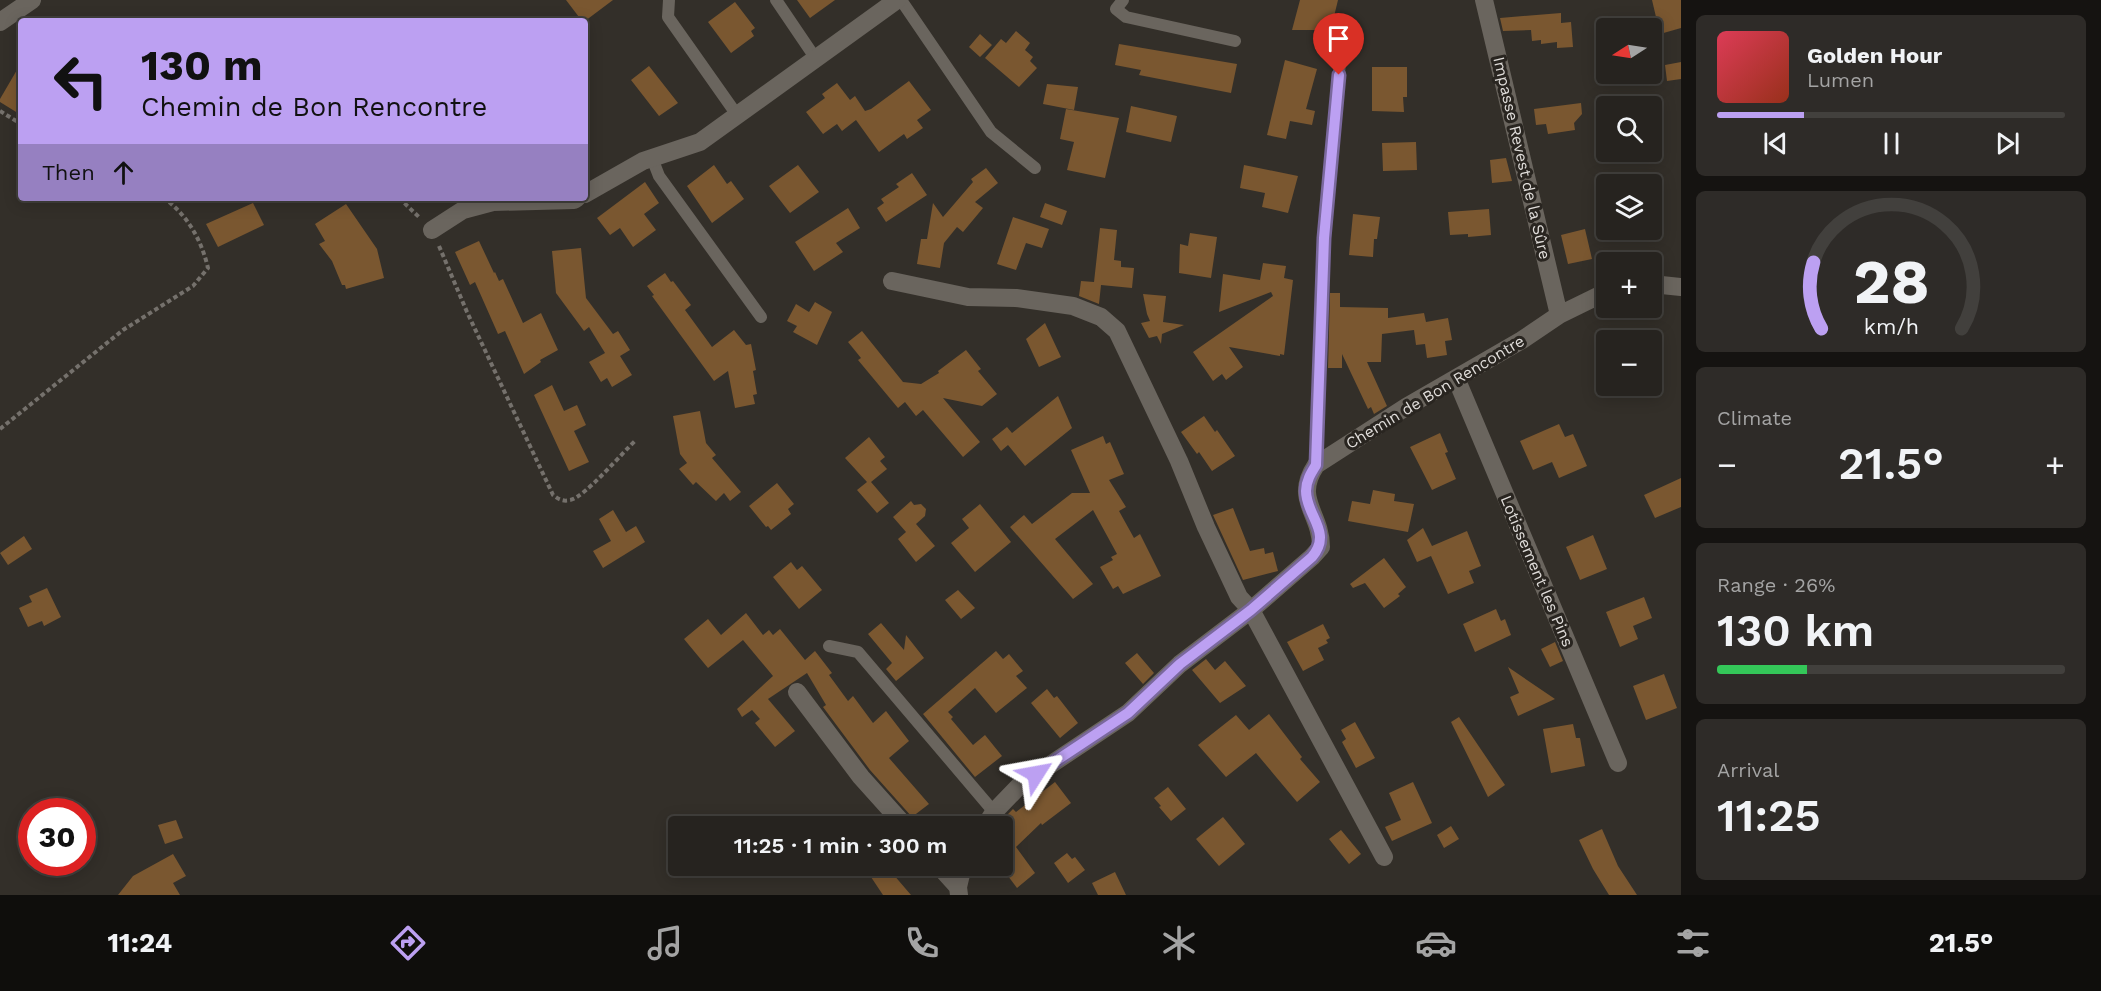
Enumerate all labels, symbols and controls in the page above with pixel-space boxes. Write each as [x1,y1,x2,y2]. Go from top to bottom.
pin [1313,13,1364,75]
north arrow [1596,18,1662,84]
map controls [1596,18,1662,396]
icon: arrive [1322,22,1355,55]
text: 130 m [141,41,263,90]
icon: left [42,42,120,120]
text: Golden Hour [1807,43,1942,68]
street label: Impasse Revest de la Sûre [1489,55,1555,261]
text: Lumen [1807,68,1874,92]
text: Chemin de Bon Rencontre [141,91,487,123]
button: search [1596,96,1662,162]
icon: previous [1759,127,1792,160]
icon: pause [1875,127,1908,160]
icon: next [1991,127,2024,160]
icon: ahead [107,156,140,189]
text: Then [42,160,95,185]
button: layers [1596,174,1662,240]
text: 28 [1853,245,1929,318]
button: + [1596,252,1662,318]
text: km/h [1863,314,1919,339]
button: − [1596,330,1662,396]
street label: Chemin de Bon Rencontre [1342,331,1528,453]
text: Climate [1717,406,1792,430]
text: 21.5° [1838,437,1944,490]
text: − [1717,445,1737,484]
text: + [2045,445,2065,484]
street label: Lotissement les Pins [1496,492,1578,650]
text: Range · 26% [1717,573,1835,597]
text: 130 km [1717,604,1874,657]
position arrow [1004,742,1068,806]
text: Arrival [1717,758,1779,782]
text: 11:25 [1717,789,1821,842]
speed limit sign: 30 [18,798,96,876]
text: 11:25 · 1 min · 300 m [734,833,947,858]
icon: directions [387,922,429,964]
icon: music [644,922,686,964]
icon: phone [901,922,943,964]
icon: climate [1158,922,1200,964]
icon: car [1415,922,1457,964]
icon: filters [1672,922,1714,964]
text: 11:24 [107,927,172,959]
text: 21.5° [1929,927,1993,959]

